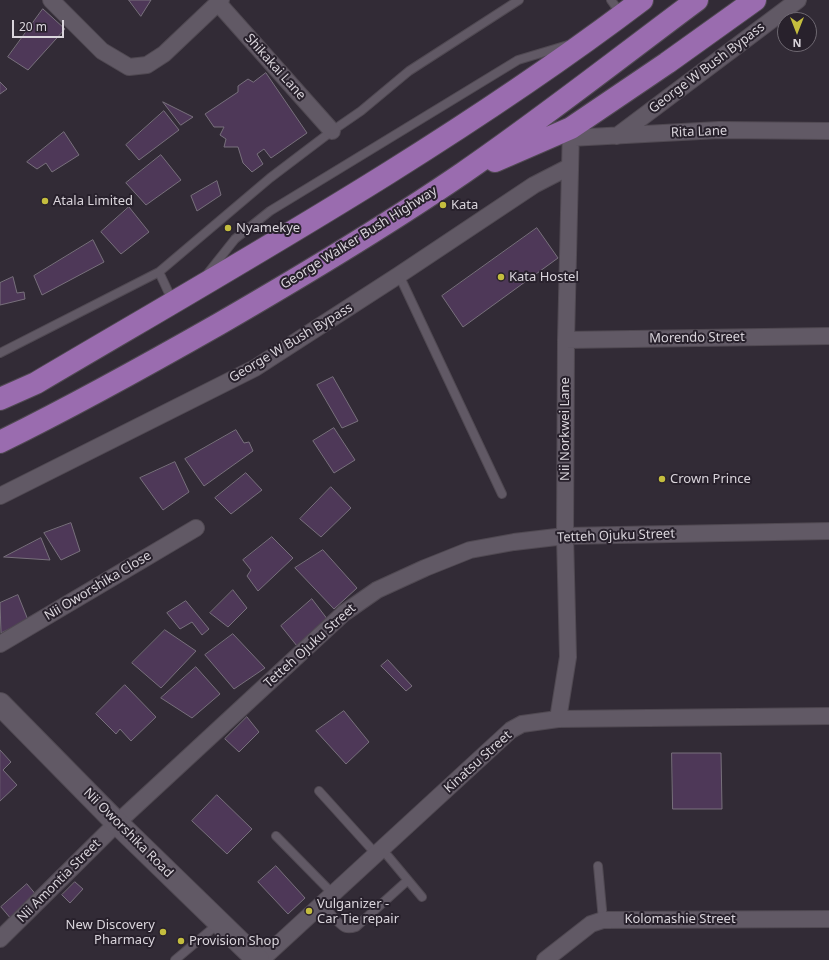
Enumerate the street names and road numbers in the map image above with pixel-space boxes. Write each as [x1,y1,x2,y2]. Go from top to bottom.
street label: George W Bush Bypass [646,19,768,117]
street label: Shikakai Lane [241,31,309,103]
street label: Rita Lane [671,123,727,141]
street label: George Walker Bush Highway [278,183,440,293]
street label: George W Bush Bypass [227,300,355,386]
street label: Morendo Street [649,329,745,347]
street label: Nii Norkwei Lane [557,377,573,481]
street label: Tetteh Ojuku Street [557,526,675,546]
street label: Nii Oworshika Close [42,548,154,624]
street label: Tetteh Ojuku Street [261,601,359,691]
street label: Kinatsu Street [441,728,515,796]
street label: Nii Oworshika Road [80,785,176,881]
street label: Nii Amontia Street [14,836,104,926]
street label: Kolomashie Street [624,911,736,927]

